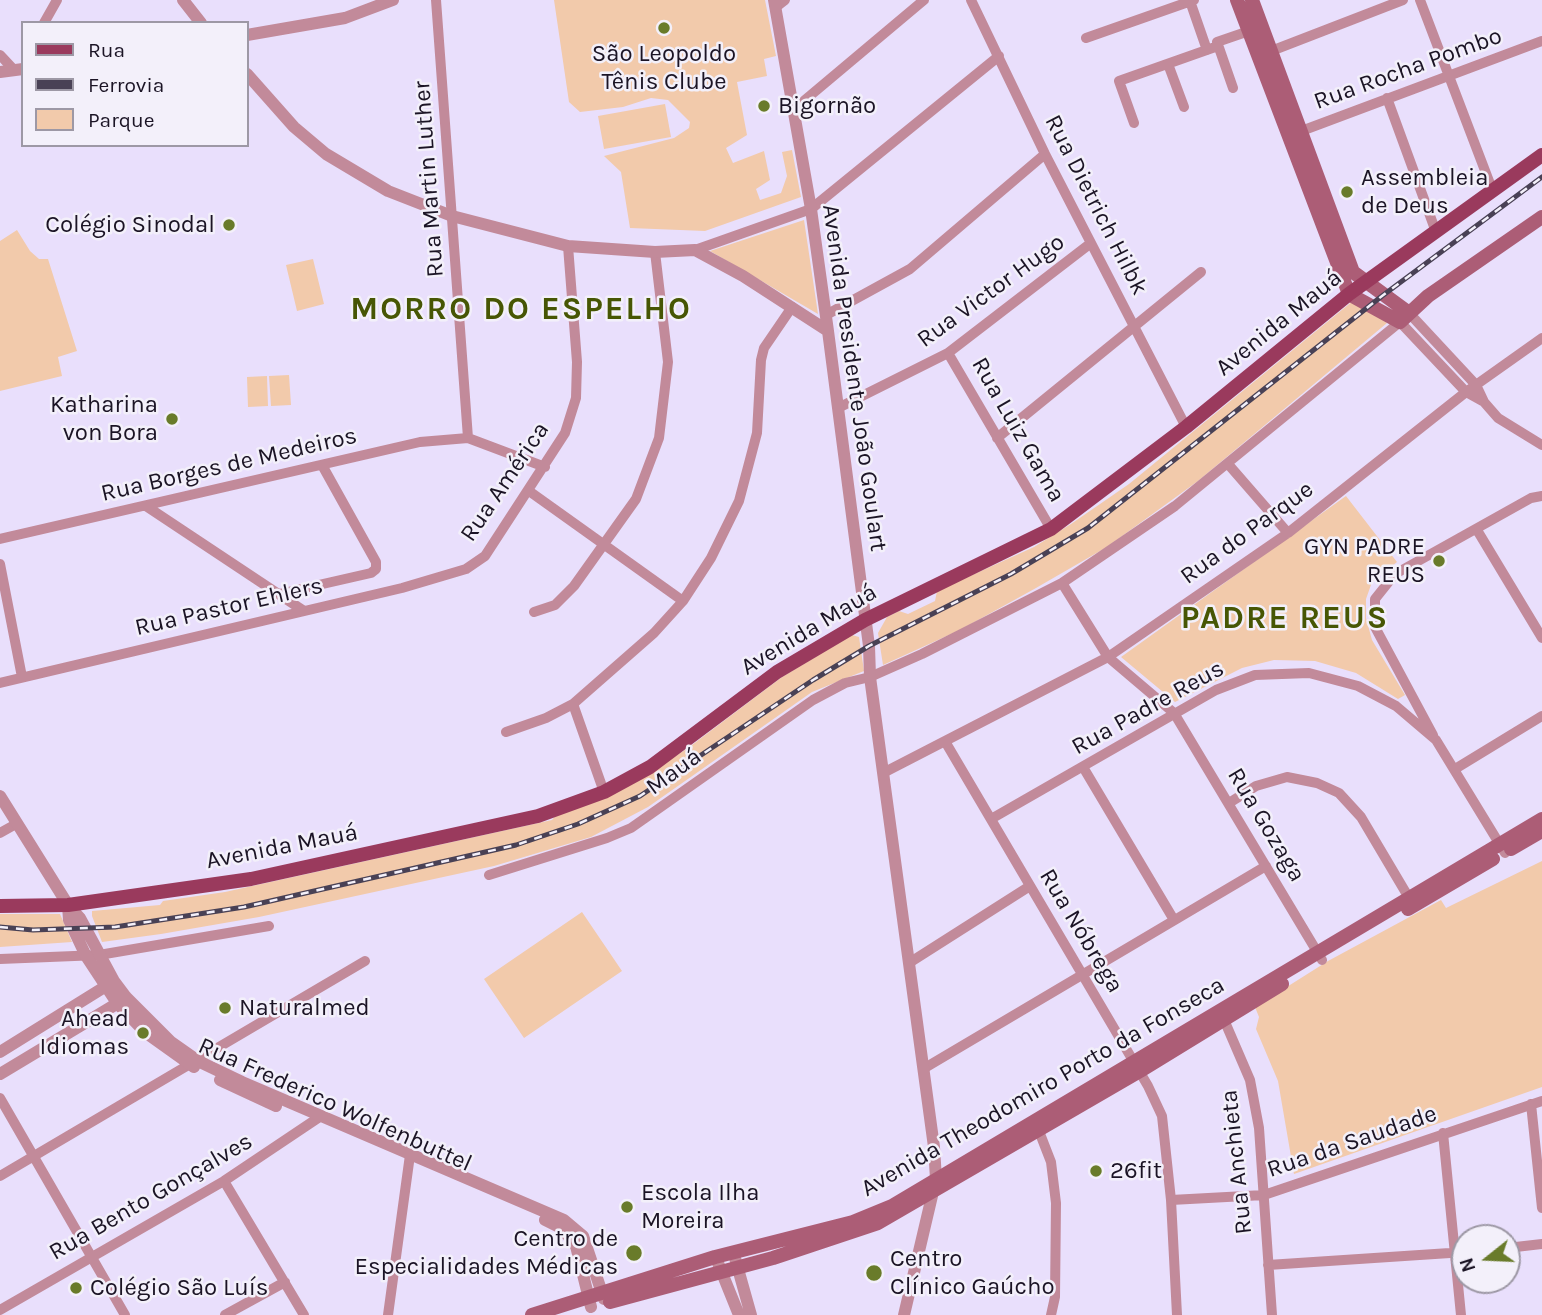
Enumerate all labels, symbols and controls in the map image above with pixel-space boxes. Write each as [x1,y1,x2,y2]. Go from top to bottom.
marker: São Leopoldo Tênis Clube [656,20,672,36]
legend [21,21,248,147]
street label: Rua Rocha Pombo [1310,22,1506,116]
text: Rua [88,38,125,62]
place label: São Leopoldo Tênis Clube [592,40,736,96]
text: Ferrovia [88,73,164,97]
street label: Rua Martin Luther [408,80,450,278]
place label: Bigornão [778,92,876,120]
marker: Bigornão [756,98,772,114]
text: Parque [88,108,155,132]
street label: Rua Dietrich Hilbk [1038,110,1154,300]
place label: Assembleia de Deus [1361,164,1488,220]
marker: Assembleia de Deus [1339,184,1355,200]
street label: Avenida Presidente João Goulart [815,203,893,553]
place label: Colégio Sinodal [45,211,215,239]
marker: Colégio Sinodal [221,217,237,233]
street label: Rua Victor Hugo [912,228,1070,354]
street label: Avenida Mauá [1210,263,1348,383]
district label: MORRO DO ESPELHO [352,291,690,329]
street label: Rua Luiz Gama [965,352,1071,508]
place label: Katharina von Bora [50,391,158,447]
marker: Katharina von Bora [164,411,180,427]
street label: Rua América [454,417,556,547]
street label: Rua Borges de Medeiros [98,422,360,508]
street label: Rua do Parque [1175,475,1319,591]
place label: GYN PADRE REUS [1304,533,1425,589]
marker: GYN PADRE REUS [1431,553,1447,569]
street label: Rua Pastor Ehlers [132,571,326,643]
street label: Avenida Mauá [736,578,882,682]
district label: PADRE REUS [1182,600,1388,638]
street label: Rua Padre Reus [1067,654,1229,762]
street label: Mauá [641,742,707,802]
street label: Rua Gozaga [1221,763,1311,887]
street label: Avenida Mauá [204,818,360,876]
street label: Rua Nóbrega [1033,864,1129,998]
street label: Avenida Theodomiro Porto da Fonseca [856,971,1230,1203]
place label: Naturalmed [239,994,370,1022]
marker: Naturalmed [217,1000,233,1016]
place label: Ahead Idiomas [40,1005,129,1061]
marker: Ahead Idiomas [135,1025,151,1041]
street label: Rua Frederico Wolfenbuttel [194,1032,476,1178]
street label: Rua Anchieta [1215,1088,1259,1236]
street label: Rua da Saudade [1263,1099,1441,1185]
street label: Rua Bento Gonçalves [44,1127,258,1267]
place label: 26fit [1110,1157,1162,1185]
marker: 26fit [1088,1163,1104,1179]
place label: Escola Ilha Moreira [641,1179,759,1235]
marker: Escola Ilha Moreira [619,1199,635,1215]
north arrow [1451,1224,1521,1294]
place label: Centro de Especialidades Médicas [354,1225,618,1281]
marker: Centro de Especialidades Médicas [624,1243,644,1263]
place label: Centro Clínico Gaúcho [890,1245,1055,1301]
text: N [1455,1255,1480,1275]
marker: Centro Clínico Gaúcho [864,1263,884,1283]
place label: Colégio São Luís [90,1274,268,1302]
marker: Colégio São Luís [68,1280,84,1296]

